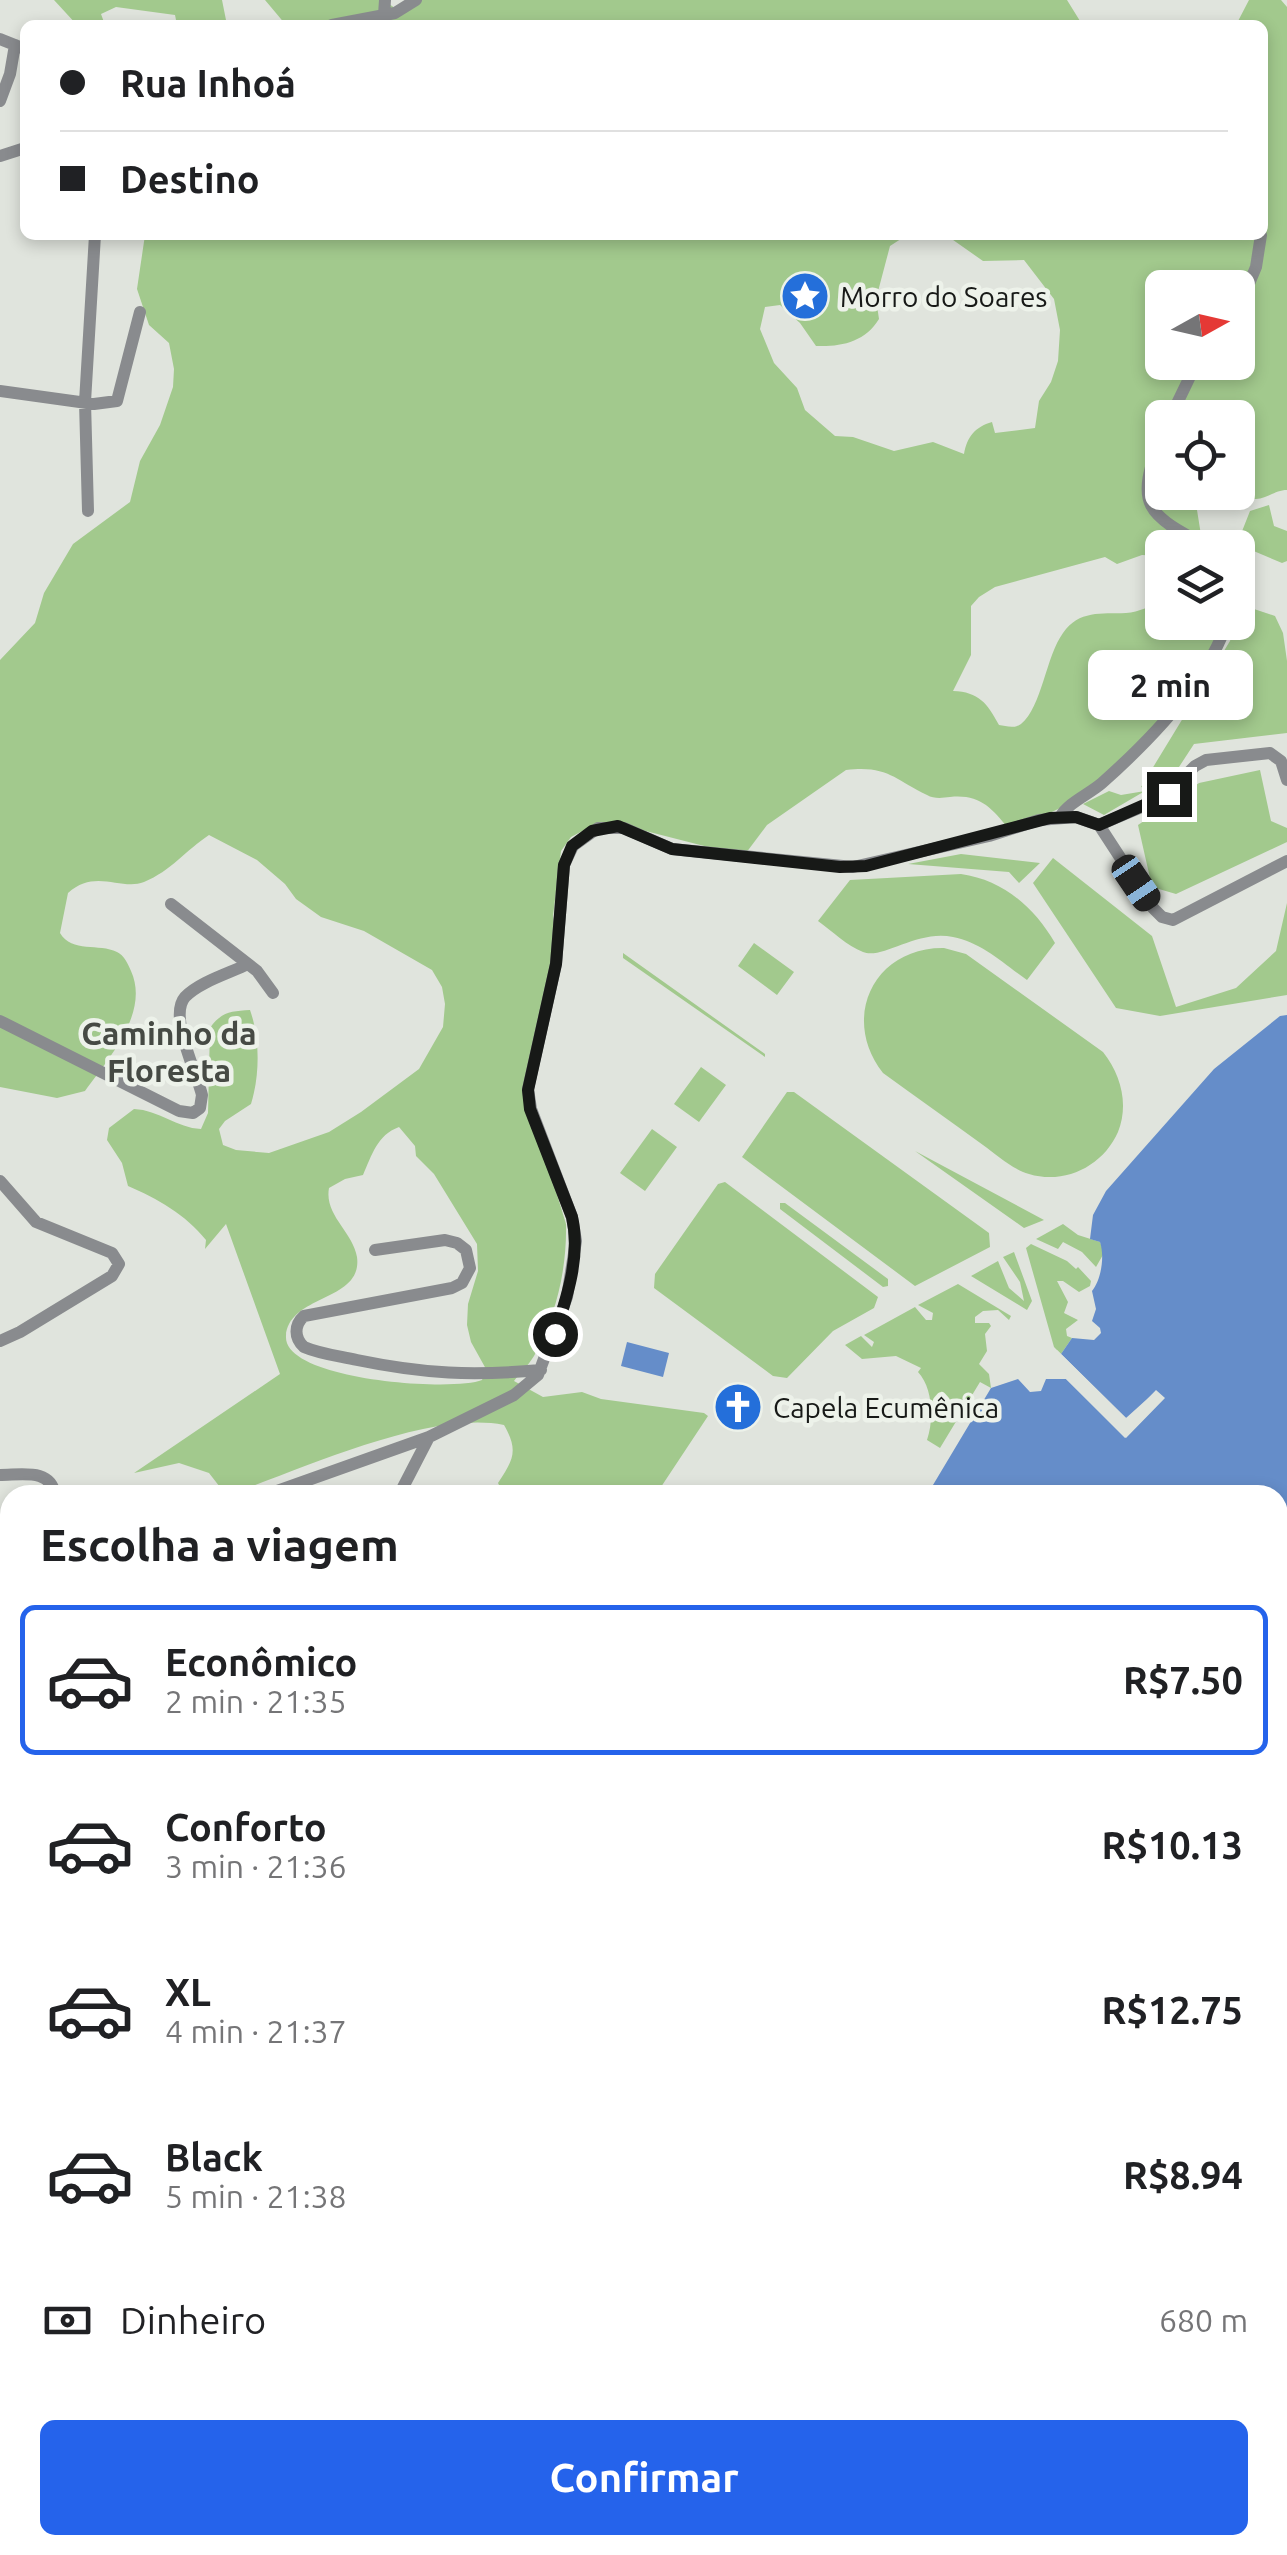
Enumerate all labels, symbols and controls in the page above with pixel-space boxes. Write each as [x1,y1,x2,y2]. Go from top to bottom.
text: Rua Inhoá [120,62,296,104]
text: Destino [120,158,260,200]
place icon: Morro do Soares [779,270,831,322]
north arrow [1145,270,1255,380]
map controls [1145,270,1255,640]
place label: Morro do Soares [840,281,1048,312]
button: locate [1145,400,1255,510]
button: layers [1145,530,1255,640]
callout: 2 min [1086,649,1252,719]
text: 2 min [1130,667,1211,703]
route end [1147,772,1192,817]
car [1107,850,1165,916]
district label: Caminho da Floresta [81,1015,257,1088]
route start [533,1312,578,1357]
church icon: Capela Ecumênica [712,1381,764,1433]
place label: Capela Ecumênica [773,1392,999,1423]
text: Escolha a viagem [40,1519,399,1570]
icon: car [45,1635,135,1725]
text: Econômico [165,1641,357,1683]
text: R$7.50 [1123,1659,1243,1701]
text: 2 min · 21:35 [165,1683,347,1719]
icon: car [45,1800,135,1890]
text: Conforto [165,1806,327,1848]
text: R$10.13 [1102,1824,1243,1866]
text: 3 min · 21:36 [165,1848,347,1884]
icon: car [45,1965,135,2055]
text: XL [165,1971,211,2013]
text: R$12.75 [1102,1989,1243,2031]
text: 4 min · 21:37 [165,2013,347,2049]
icon: car [45,2130,135,2220]
text: Black [165,2136,263,2178]
text: R$8.94 [1123,2154,1243,2196]
text: 5 min · 21:38 [165,2178,347,2214]
icon: cash [40,2293,95,2348]
text: Dinheiro [120,2299,266,2341]
text: 680 m [1159,2302,1248,2338]
button: Confirmar [40,2420,1248,2535]

